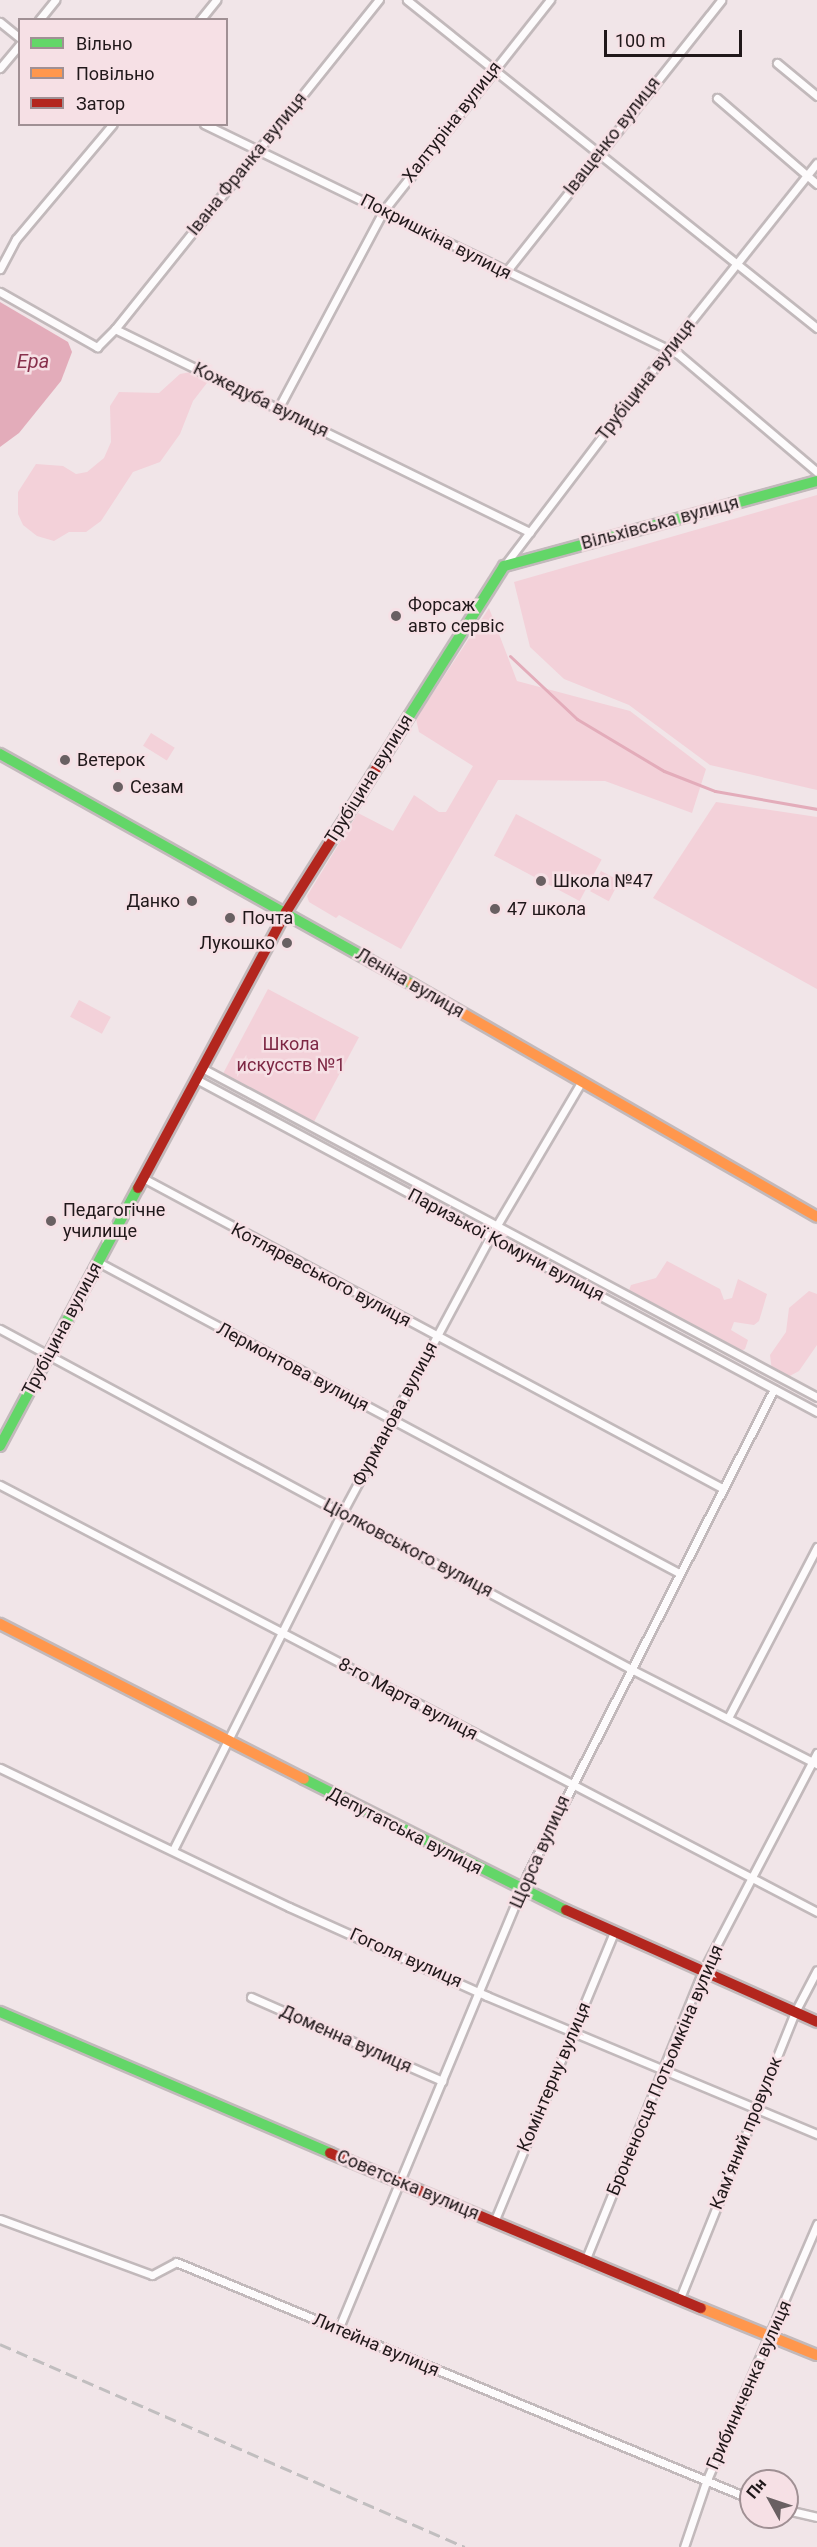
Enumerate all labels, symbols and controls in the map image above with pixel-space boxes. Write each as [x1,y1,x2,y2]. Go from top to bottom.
legend [18,18,228,126]
scale bar [607,18,745,56]
text: 100 m [615,30,666,51]
text: Вільно [76,33,132,54]
street label: Халтуріна вулиця [398,57,506,187]
text: Повільно [76,63,155,84]
street label: Іващенко вулиця [559,73,665,199]
street label: Івана Франка вулиця [183,88,311,240]
text: Затор [76,93,125,114]
street label: Покришкіна вулиця [357,190,515,284]
street label: Трубіцина вулиця [592,315,700,445]
water label: Ера [17,349,49,373]
street label: Кожедуба вулиця [190,358,332,442]
street label: Вільхівська вулиця [579,492,741,554]
place label: Форсаж авто сервіс [408,595,504,638]
marker: Форсаж авто сервіс [389,609,403,623]
street label: Трубіцина вулиця [321,710,417,848]
place label: Ветерок [77,749,145,771]
marker: Ветерок [58,753,72,767]
place label: Сезам [130,776,184,798]
marker: Сезам [111,780,125,794]
place label: Школа №47 [553,870,653,892]
marker: Школа №47 [534,874,548,888]
place label: Данко [126,890,180,912]
marker: Данко [185,894,199,908]
place label: 47 школа [507,898,586,920]
marker: 47 школа [488,902,502,916]
place label: Почта [242,907,293,929]
marker: Почта [223,911,237,925]
place label: Лукошко [200,932,275,954]
marker: Лукошко [280,936,294,950]
street label: Леніна вулиця [352,943,468,1023]
park label: Школа искусств №1 [237,1034,345,1076]
street label: Паризької Комуни вулиця [404,1184,608,1306]
place label: Педагогічне училище [63,1200,165,1242]
marker: Педагогічне училище [44,1214,58,1228]
street label: Котляревського вулиця [227,1218,415,1332]
street label: Трубіцина вулиця [18,1259,106,1399]
street label: Лермонтова вулиця [213,1318,373,1416]
street label: Фурманова вулиця [348,1338,442,1490]
street label: Ціолковського вулиця [319,1494,497,1602]
street label: 8-го Марта вулиця [335,1653,481,1745]
street label: Депутатська вулиця [324,1783,486,1879]
street label: Щорса вулиця [505,1792,575,1912]
street label: Гоголя вулиця [346,1924,466,1992]
street label: Броненосця Потьомкіна вулиця [602,1941,728,2199]
street label: Комінтерну вулиця [513,1999,595,2155]
street label: Доменна вулиця [277,2000,415,2078]
street label: Кам’яний провулок [705,2053,787,2213]
street label: Советська вулиця [334,2145,482,2225]
street label: Грибиниченка вулиця [702,2297,796,2473]
street label: Литейна вулиця [309,2309,443,2381]
north arrow [739,2469,799,2529]
text: Пн [743,2474,770,2502]

